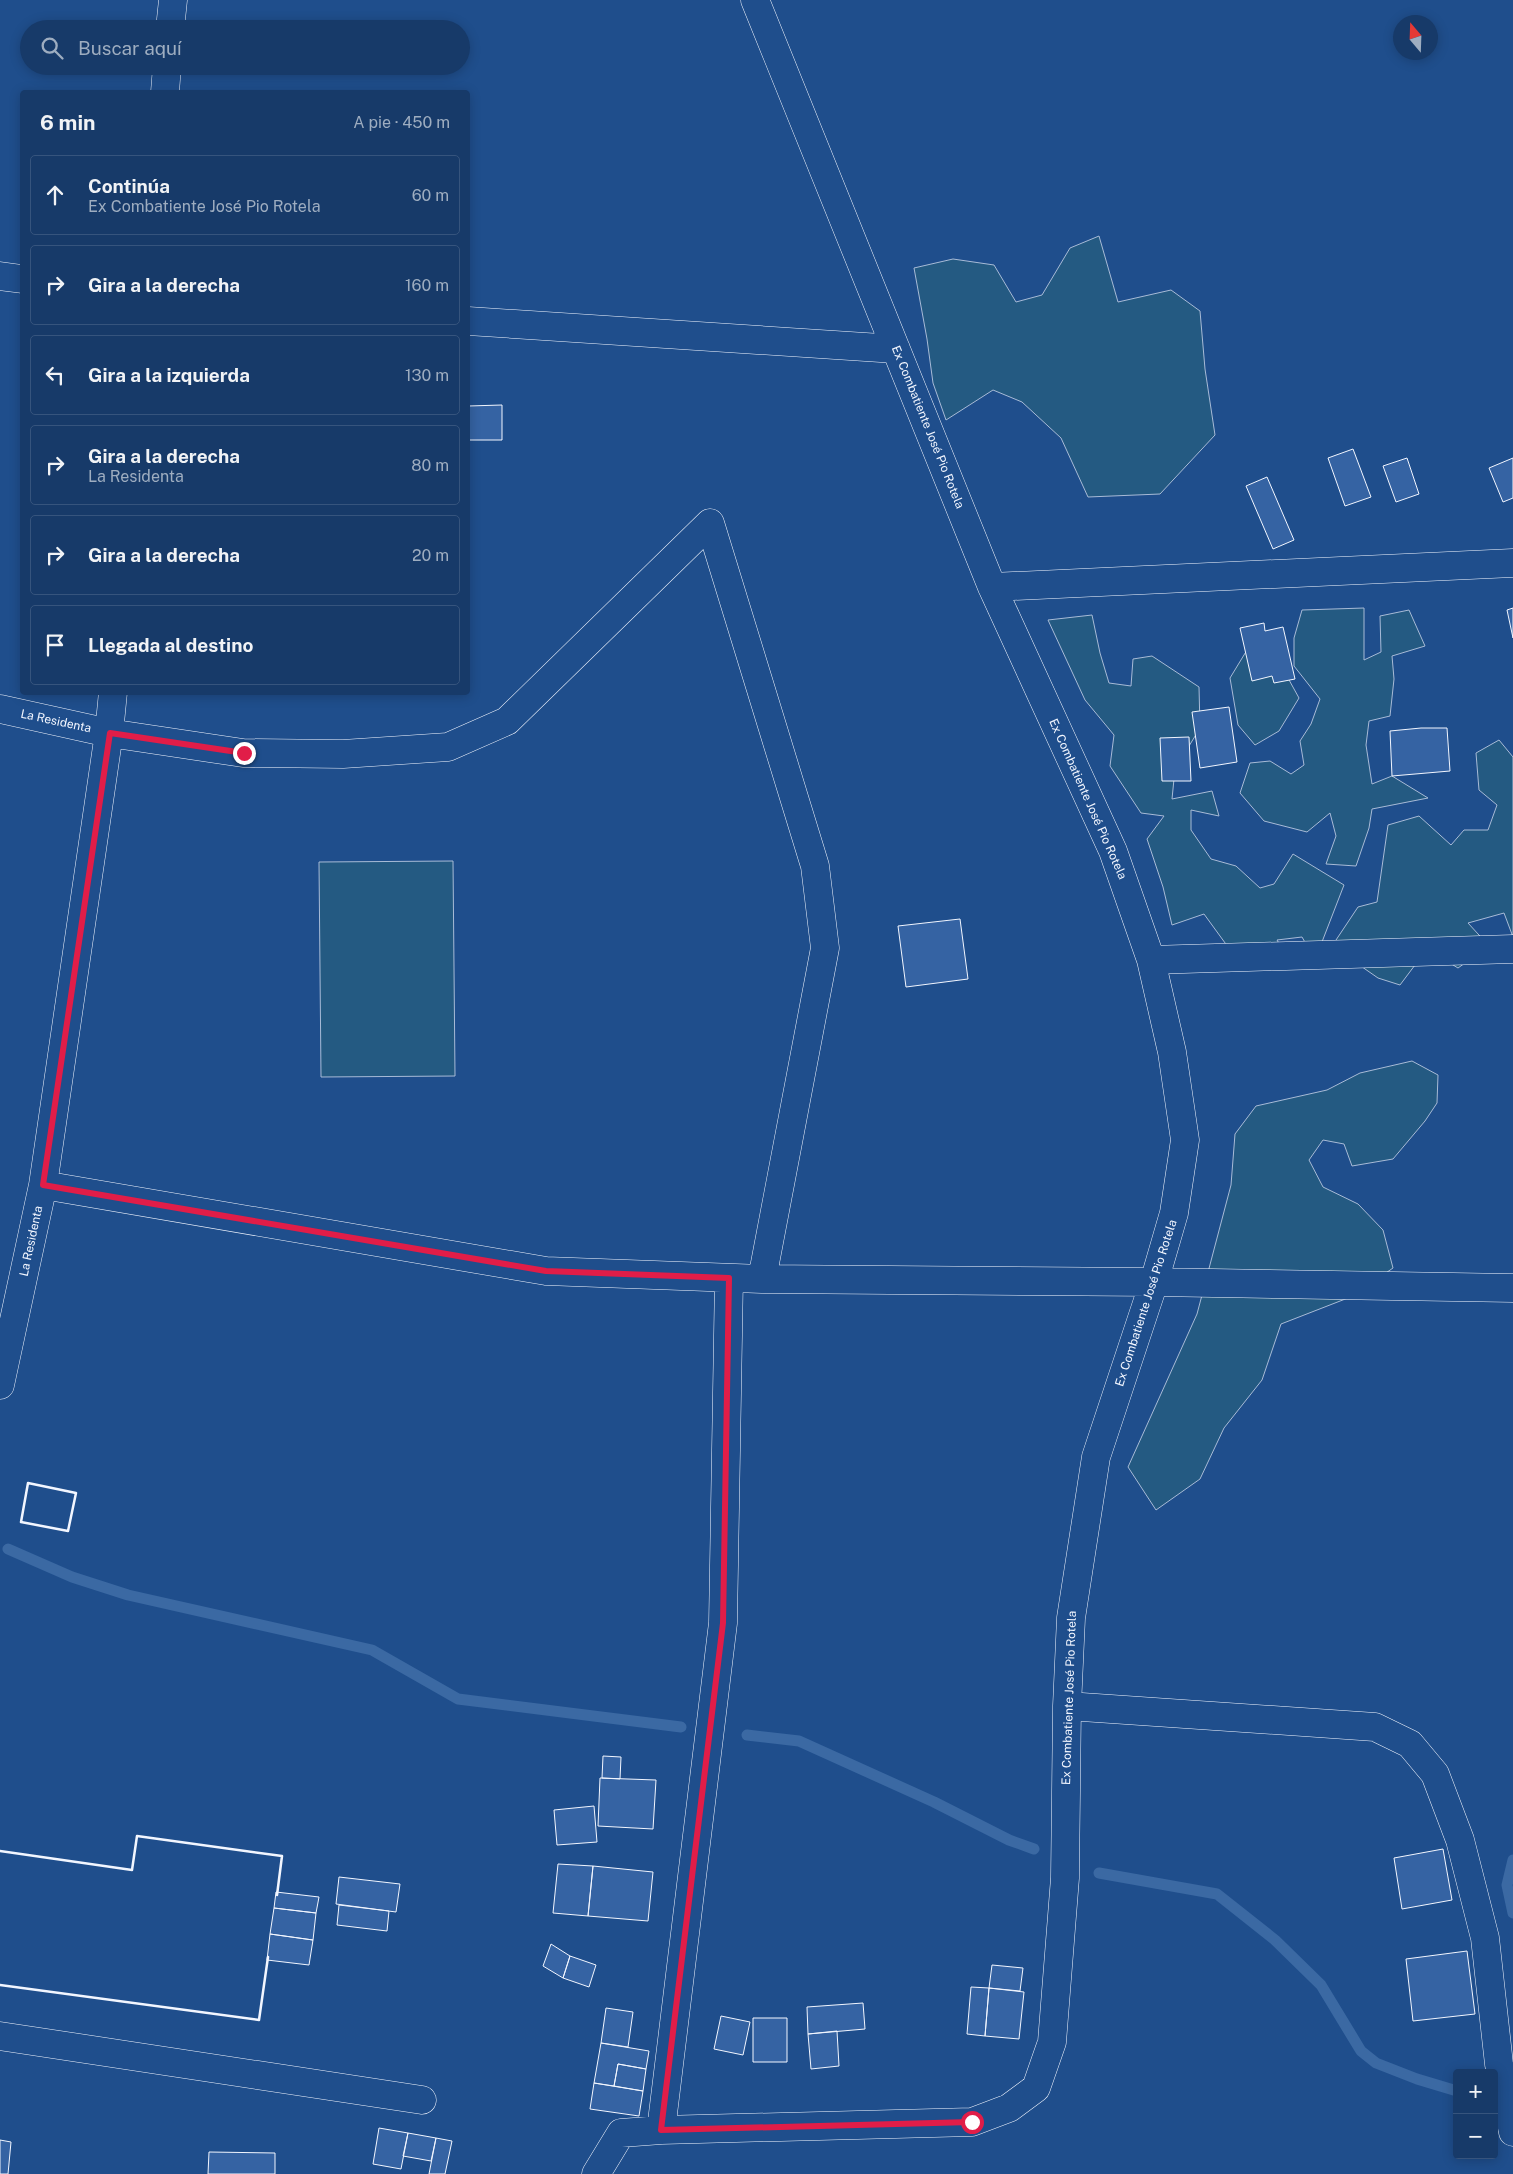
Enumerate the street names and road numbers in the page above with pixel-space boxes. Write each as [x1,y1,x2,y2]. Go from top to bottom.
street label: Ex Combatiente José Pio Rotela [889,344,967,510]
street label: La Residenta [19,707,93,735]
street label: Ex Combatiente José Pio Rotela [1046,716,1130,882]
street label: La Residenta [17,1204,45,1278]
street label: Ex Combatiente José Pio Rotela [1112,1218,1180,1388]
street label: Ex Combatiente José Pio Rotela [1059,1611,1079,1785]

